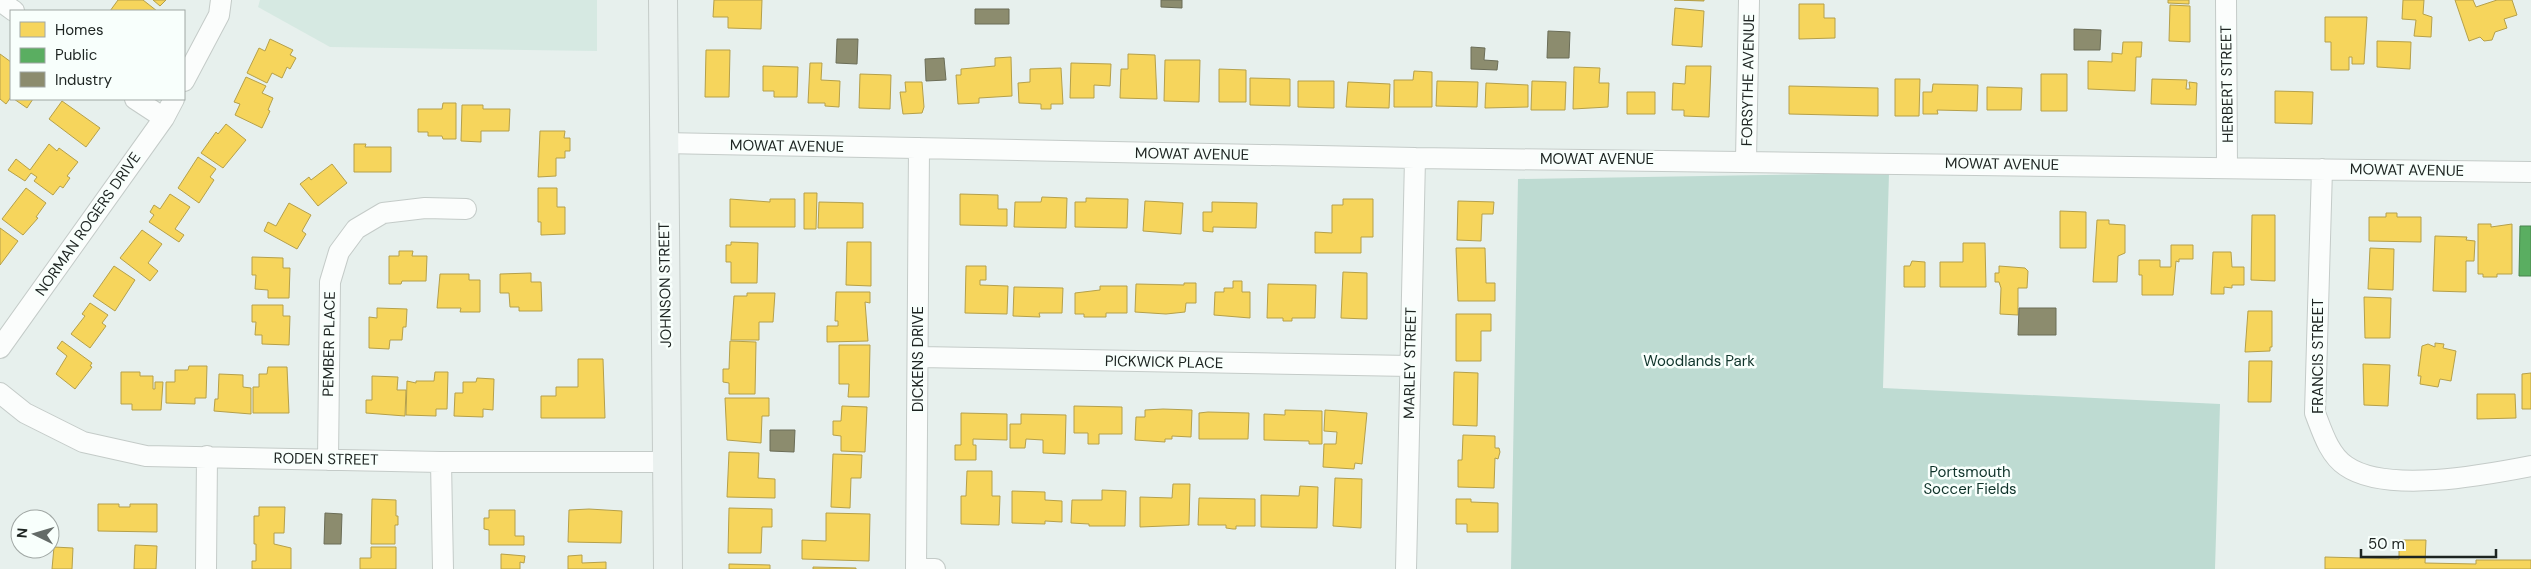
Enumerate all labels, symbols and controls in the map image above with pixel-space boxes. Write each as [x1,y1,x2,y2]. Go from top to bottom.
legend [10,10,185,100]
street label: FORSYTHE AVENUE [1737,14,1759,146]
text: Homes [55,20,104,40]
street label: HERBERT STREET [2216,25,2238,143]
text: Public [55,45,97,65]
text: Industry [55,70,113,90]
street label: MOWAT AVENUE [730,135,844,157]
street label: MOWAT AVENUE [1135,143,1249,165]
street label: NORMAN ROGERS DRIVE [31,148,145,300]
street label: MOWAT AVENUE [1540,149,1654,169]
street label: MOWAT AVENUE [1945,153,2059,175]
street label: MOWAT AVENUE [2350,159,2464,181]
street label: JOHNSON STREET [654,222,676,348]
street label: PEMBER PLACE [318,291,340,397]
street label: FRANCIS STREET [2308,298,2328,414]
street label: DICKENS DRIVE [908,306,928,412]
street label: MARLEY STREET [1399,307,1421,419]
street label: PICKWICK PLACE [1105,351,1223,373]
park label: Woodlands Park [1643,351,1755,371]
street label: RODEN STREET [273,448,379,470]
park label: Portsmouth Soccer Fields [1923,462,2017,499]
north arrow [10,509,60,559]
scale bar [2361,526,2496,558]
text: N [13,527,31,539]
text: 50 m [2368,534,2405,554]

